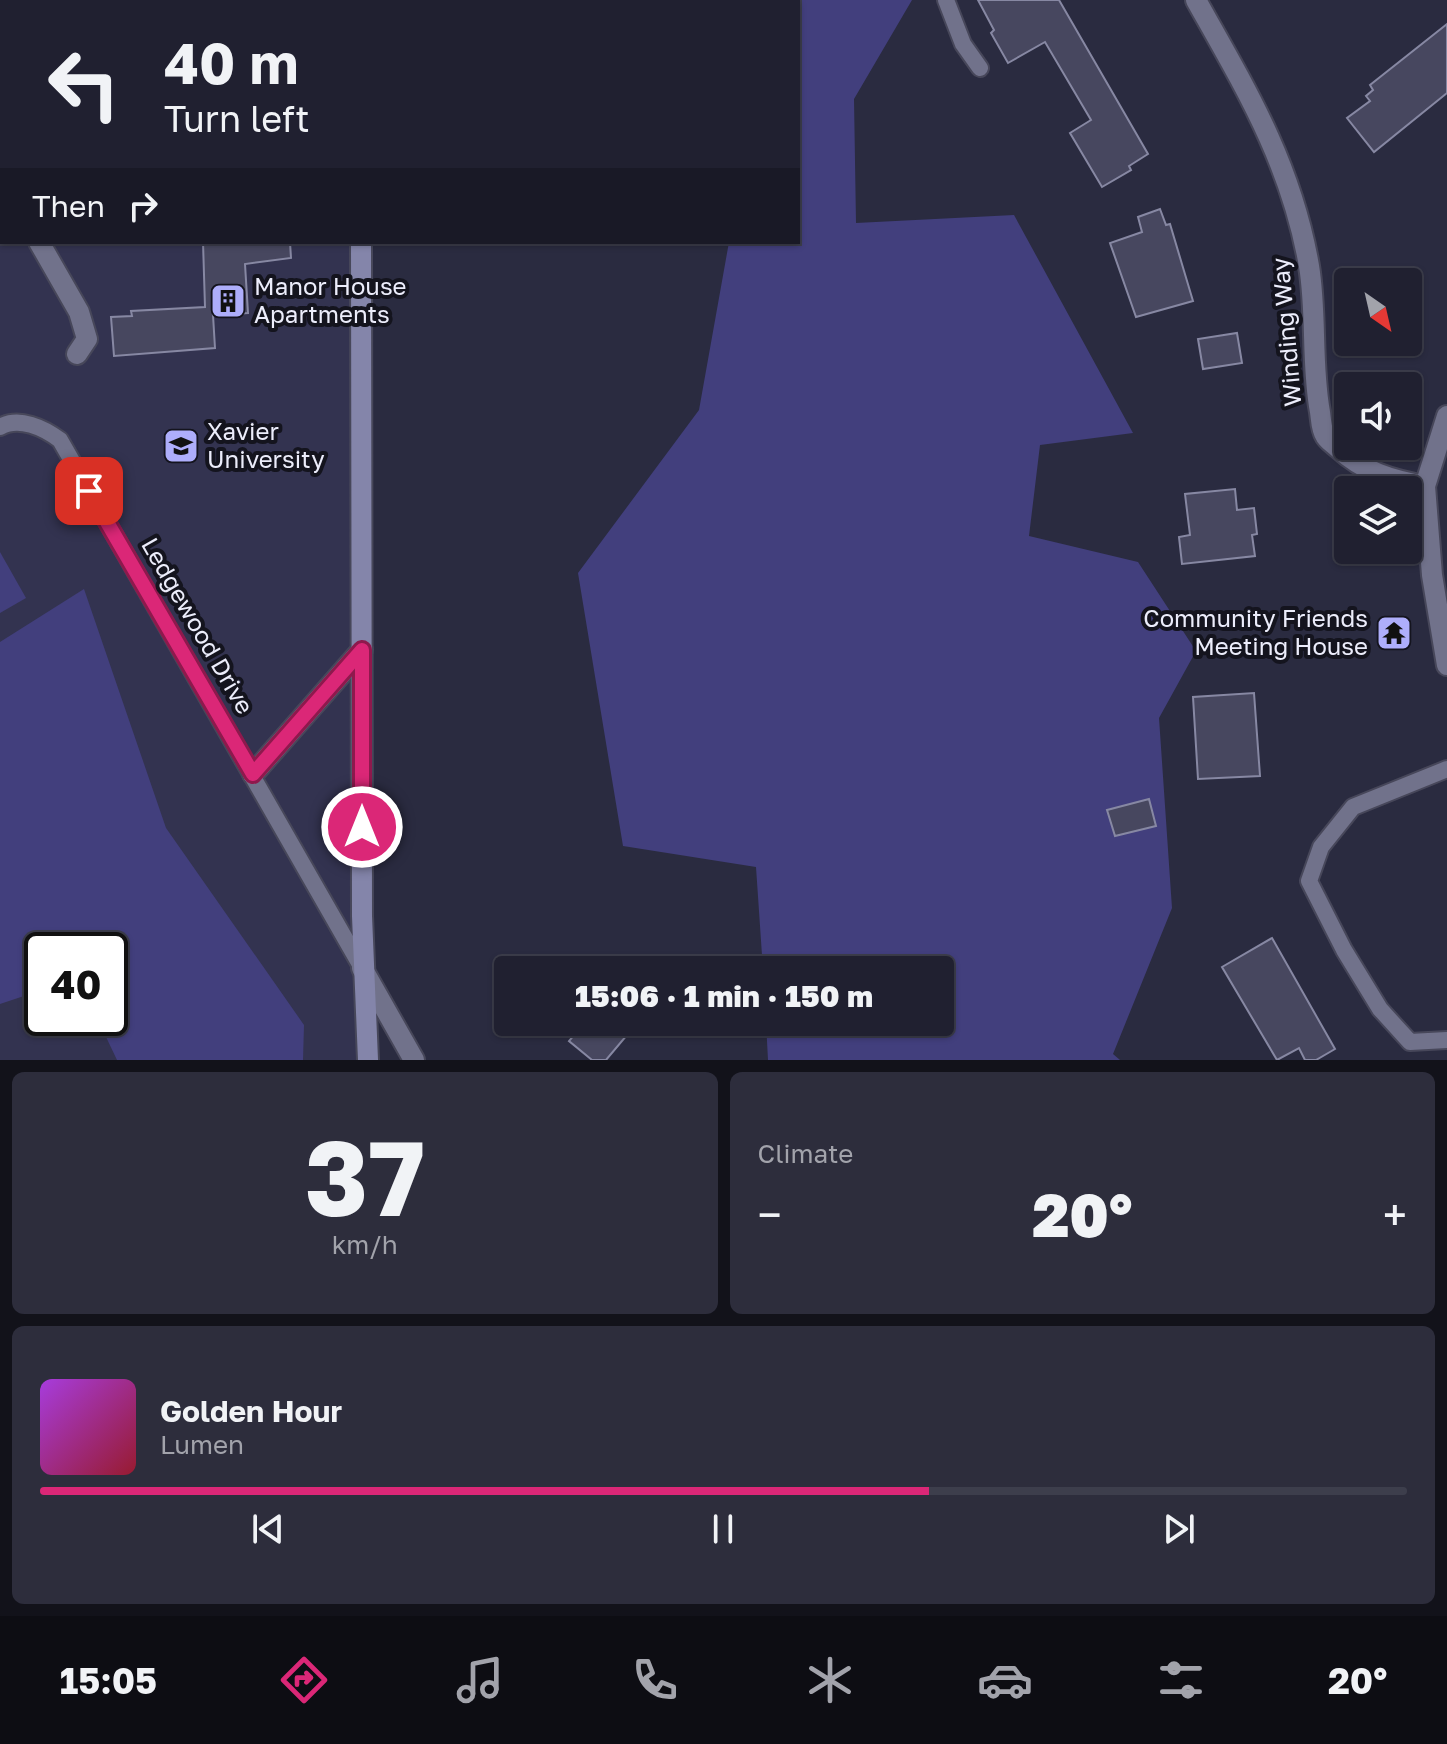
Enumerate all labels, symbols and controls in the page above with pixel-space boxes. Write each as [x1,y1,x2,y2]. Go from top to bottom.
text: 40 m [164,29,298,96]
icon: left [32,32,136,136]
text: Turn left [164,97,310,140]
icon: right [121,184,165,228]
text: Then [32,188,105,224]
street label: Winding Way [1265,256,1306,408]
north arrow [1334,268,1422,356]
map controls [1334,268,1422,564]
place label: Manor House Apartments [254,271,407,328]
building icon: Manor House Apartments [209,282,247,320]
button: sound [1334,372,1422,460]
place label: Xavier University [207,416,325,473]
school or university icon: Xavier University [162,427,200,465]
pin [55,457,123,525]
icon: arrive [67,469,111,513]
button: layers [1334,476,1422,564]
street label: Ledgewood Drive [136,532,261,719]
place label: Community Friends Meeting House [1143,603,1368,660]
temple icon: Community Friends Meeting House [1375,614,1413,652]
position arrow [320,785,404,869]
speed limit sign: 40 [24,932,128,1036]
text: 15:06 · 1 min · 150 m [575,978,873,1014]
text: 37 [305,1114,425,1239]
text: Climate [758,1138,853,1169]
text: 20° [1032,1178,1132,1250]
text: − [758,1188,782,1241]
text: + [1383,1188,1407,1241]
text: km/h [332,1229,398,1260]
text: Golden Hour [160,1393,342,1429]
text: Lumen [160,1429,244,1460]
icon: previous [246,1507,290,1551]
icon: pause [701,1507,745,1551]
icon: next [1157,1507,1201,1551]
icon: directions [276,1652,332,1708]
icon: music [452,1652,508,1708]
icon: phone [627,1652,683,1708]
icon: climate [802,1652,858,1708]
icon: car [977,1652,1033,1708]
icon: filters [1153,1652,1209,1708]
text: 15:05 [60,1659,157,1702]
text: 20° [1328,1659,1387,1702]

